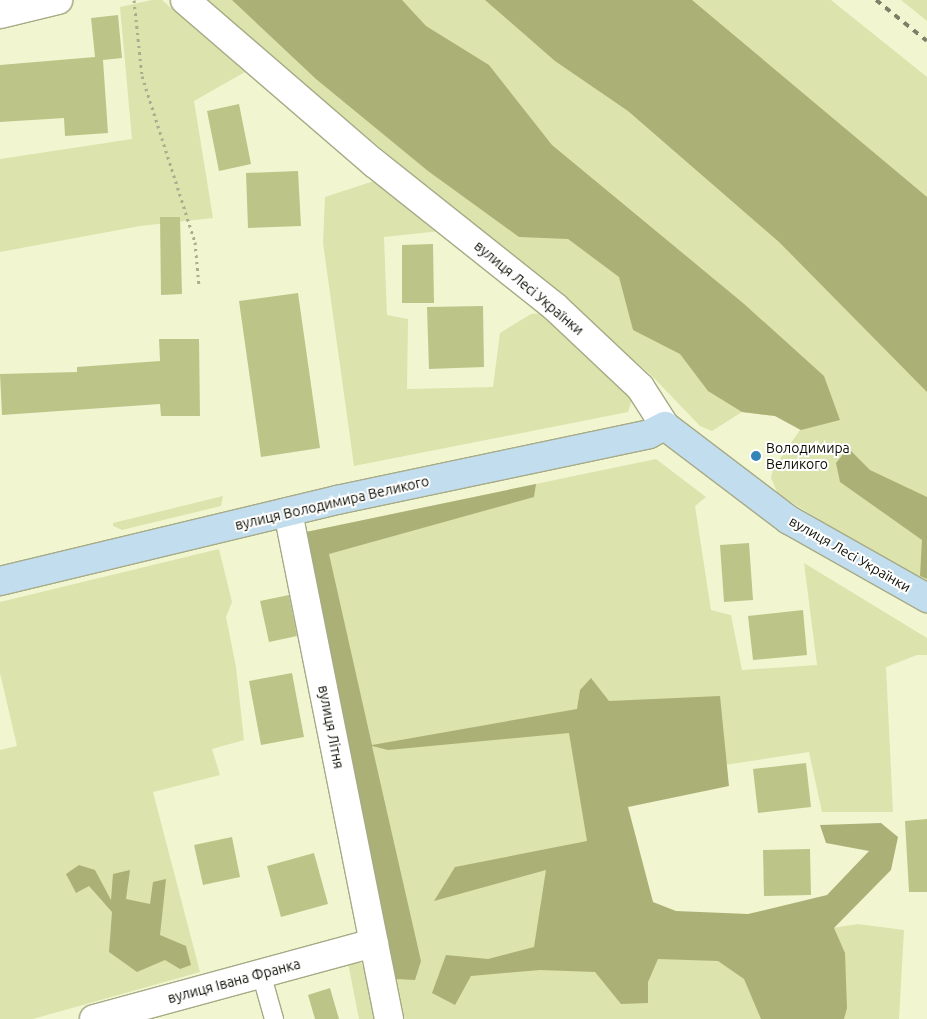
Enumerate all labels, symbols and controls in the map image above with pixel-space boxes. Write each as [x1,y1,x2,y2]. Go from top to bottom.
street label: вулиця Лесі Українки [471,237,587,339]
place label: Володимира Великого [766,440,850,472]
marker: Володимира Великого [750,450,762,462]
street label: вулиця Володимира Великого [233,472,431,534]
street label: вулиця Лесі Українки [786,512,914,596]
street label: вулиця Літня [315,684,347,770]
street label: вулиця Івана Франка [166,955,302,1007]

